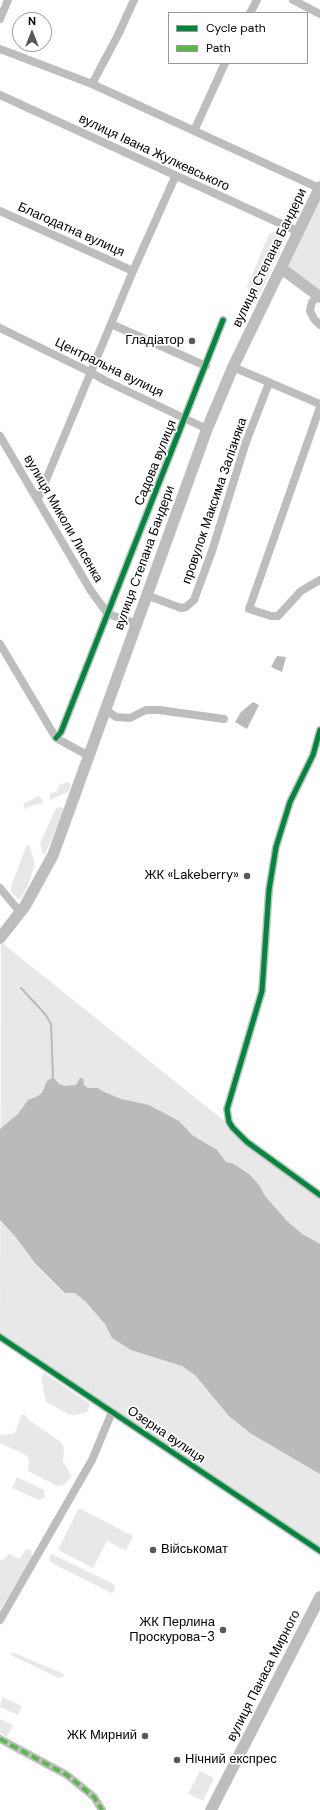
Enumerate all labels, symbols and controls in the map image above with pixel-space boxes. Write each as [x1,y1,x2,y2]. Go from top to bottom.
north arrow [12,12,52,52]
legend [168,12,308,64]
text: N [28,14,36,28]
text: Cycle path [206,20,266,36]
text: Path [206,40,231,56]
street label: вулиця Івана Жулкевського [76,111,232,195]
street label: вулиця Степана Бандери [230,186,310,330]
street label: Благодатна вулиця [15,199,127,261]
place label: Гладіатор [125,333,184,349]
street label: Центральна вулиця [52,335,166,401]
marker: Гладіатор [187,336,197,346]
street label: провулок Максима Залізняка [179,416,251,586]
street label: Садова вулиця [132,418,180,508]
street label: вулиця Миколи Лисенка [20,452,106,586]
street label: вулиця Степана Бандери [112,484,178,632]
place label: ЖК «Lakeberry» [144,868,239,884]
marker: ЖК «Lakeberry» [242,871,252,881]
street label: Озерна вулиця [124,1403,208,1467]
place label: Військомат [161,1542,228,1558]
marker: Військомат [148,1545,158,1555]
street label: вулиця Панаса Мирного [224,1608,304,1744]
place label: ЖК Перлина Проскурова-3 [129,1615,215,1646]
marker: ЖК Перлина Проскурова-3 [218,1625,228,1635]
place label: ЖК Мирний [67,1728,137,1744]
marker: ЖК Мирний [140,1731,150,1741]
place label: Нічний експрес [185,1752,277,1768]
marker: Нічний експрес [172,1755,182,1765]

